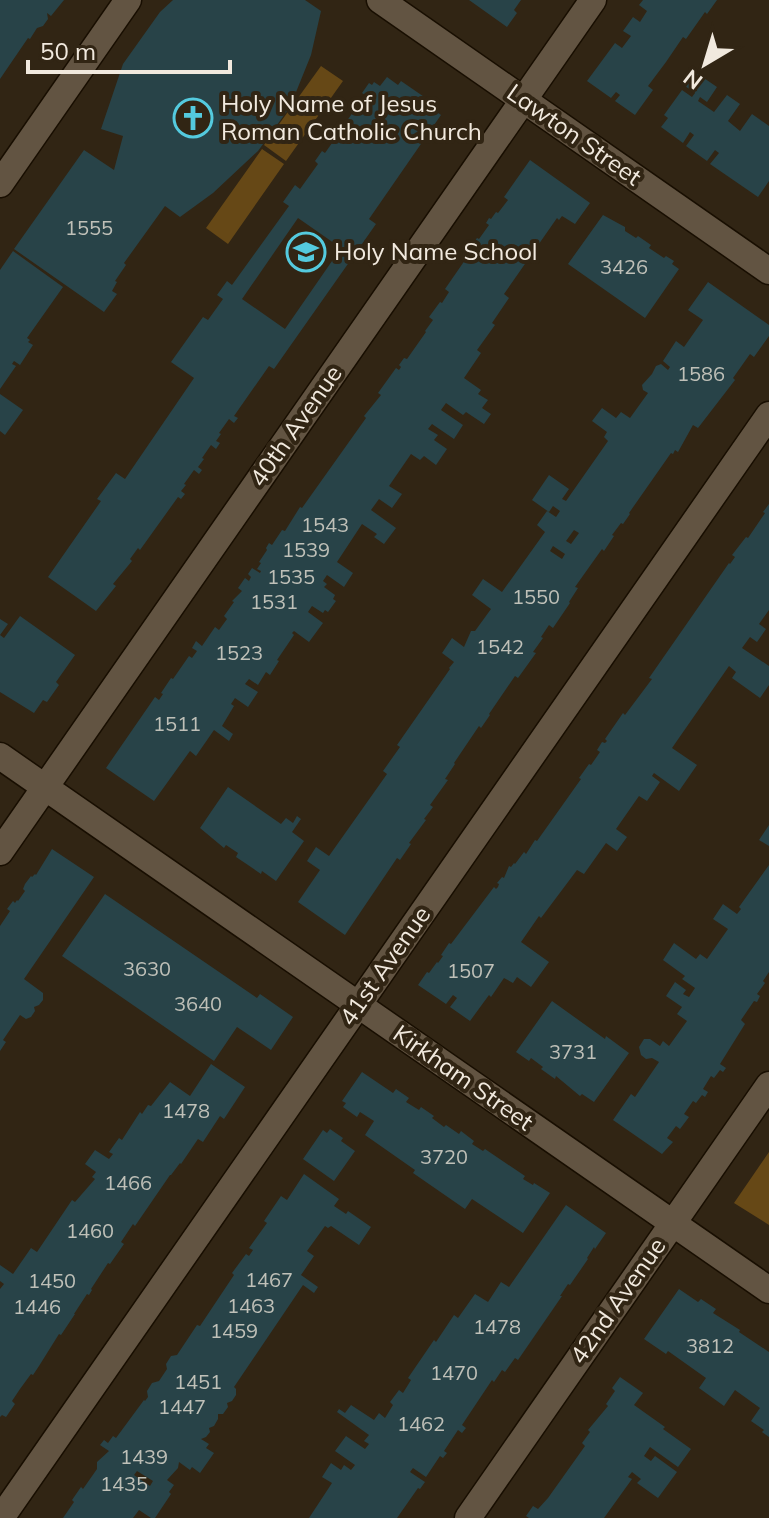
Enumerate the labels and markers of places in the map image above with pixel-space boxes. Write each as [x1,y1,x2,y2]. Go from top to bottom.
place label: Holy Name of Jesus Roman Catholic Church [221,88,482,146]
church icon: Holy Name of Jesus Roman Catholic Church [172,97,214,139]
school or university icon: Holy Name School [285,231,327,273]
place label: Holy Name School [334,236,538,266]

